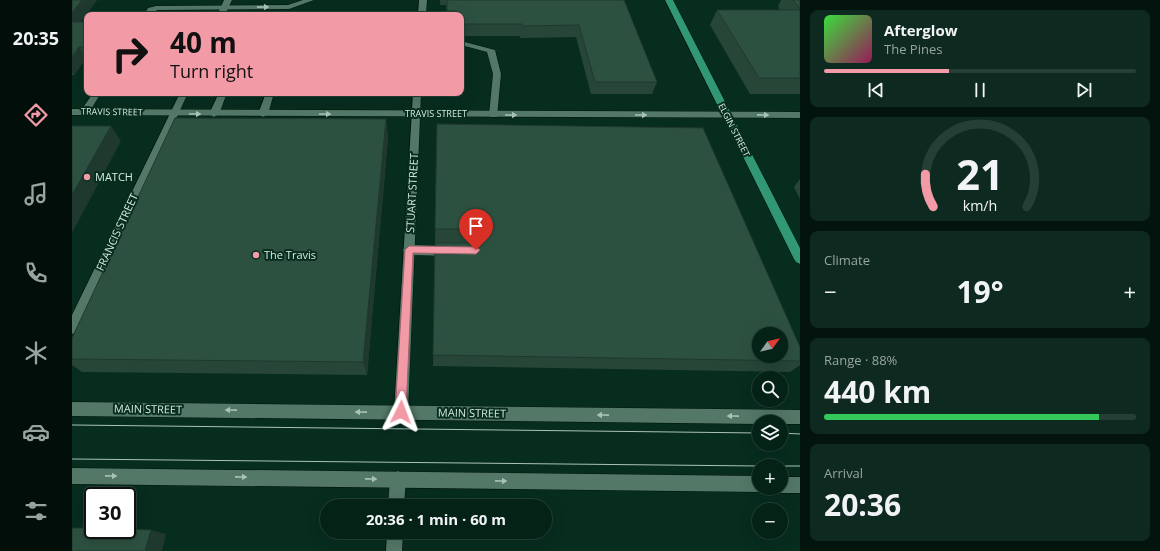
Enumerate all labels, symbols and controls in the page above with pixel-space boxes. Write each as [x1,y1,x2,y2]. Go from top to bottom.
one-way arrow [257,4,270,10]
text: Afterglow [884,20,958,40]
text: 40 m [170,23,237,61]
text: 20:35 [13,26,59,50]
icon: right [104,28,156,80]
text: The Pines [884,40,942,58]
text: Turn right [170,59,253,83]
icon: previous [865,79,887,101]
icon: pause [969,79,991,101]
icon: next [1073,79,1095,101]
icon: directions [22,101,50,129]
street label: ELGIN STREET [715,101,753,159]
street label: TRAVIS STREET [81,104,143,119]
street label: TRAVIS STREET [405,107,467,120]
one-way arrow [189,110,201,117]
one-way arrow [319,111,332,117]
one-way arrow [505,112,518,118]
one-way arrow [635,112,648,118]
one-way arrow [757,112,770,118]
text: 21 [956,146,1004,202]
street label: STUART STREET [402,153,421,233]
place label: MATCH [95,169,133,184]
marker: MATCH [82,172,92,182]
icon: music [22,180,50,208]
street label: FRANCIS STREET [92,191,141,273]
text: km/h [963,195,997,214]
pin [459,209,493,250]
icon: arrive [465,215,487,237]
place label: The Travis [264,247,316,262]
marker: The Travis [251,250,261,260]
text: Climate [824,251,870,269]
icon: phone [22,259,50,287]
text: 19° [956,271,1004,312]
text: − [824,276,837,306]
text: + [1123,276,1136,306]
north arrow [752,327,788,363]
map controls [752,327,788,539]
icon: climate [22,339,50,367]
text: Range · 88% [824,351,897,369]
button: search [752,371,788,407]
text: 440 km [824,371,931,412]
position arrow [380,391,422,433]
street label: MAIN STREET [114,400,182,417]
street label: MAIN STREET [438,404,506,421]
one-way arrow [225,407,237,414]
one-way arrow [354,409,367,415]
one-way arrow [596,412,609,418]
one-way arrow [726,413,739,419]
button: layers [752,415,788,451]
icon: car [22,418,50,446]
button: + [752,459,788,495]
text: Arrival [824,464,863,482]
one-way arrow [105,473,118,479]
one-way arrow [235,474,247,481]
one-way arrow [365,476,378,482]
one-way arrow [495,478,508,484]
text: 20:36 [824,484,901,525]
speed limit sign: 30 [84,487,136,539]
icon: filters [22,497,50,525]
button: − [752,503,788,539]
text: 20:36 · 1 min · 60 m [366,509,506,529]

